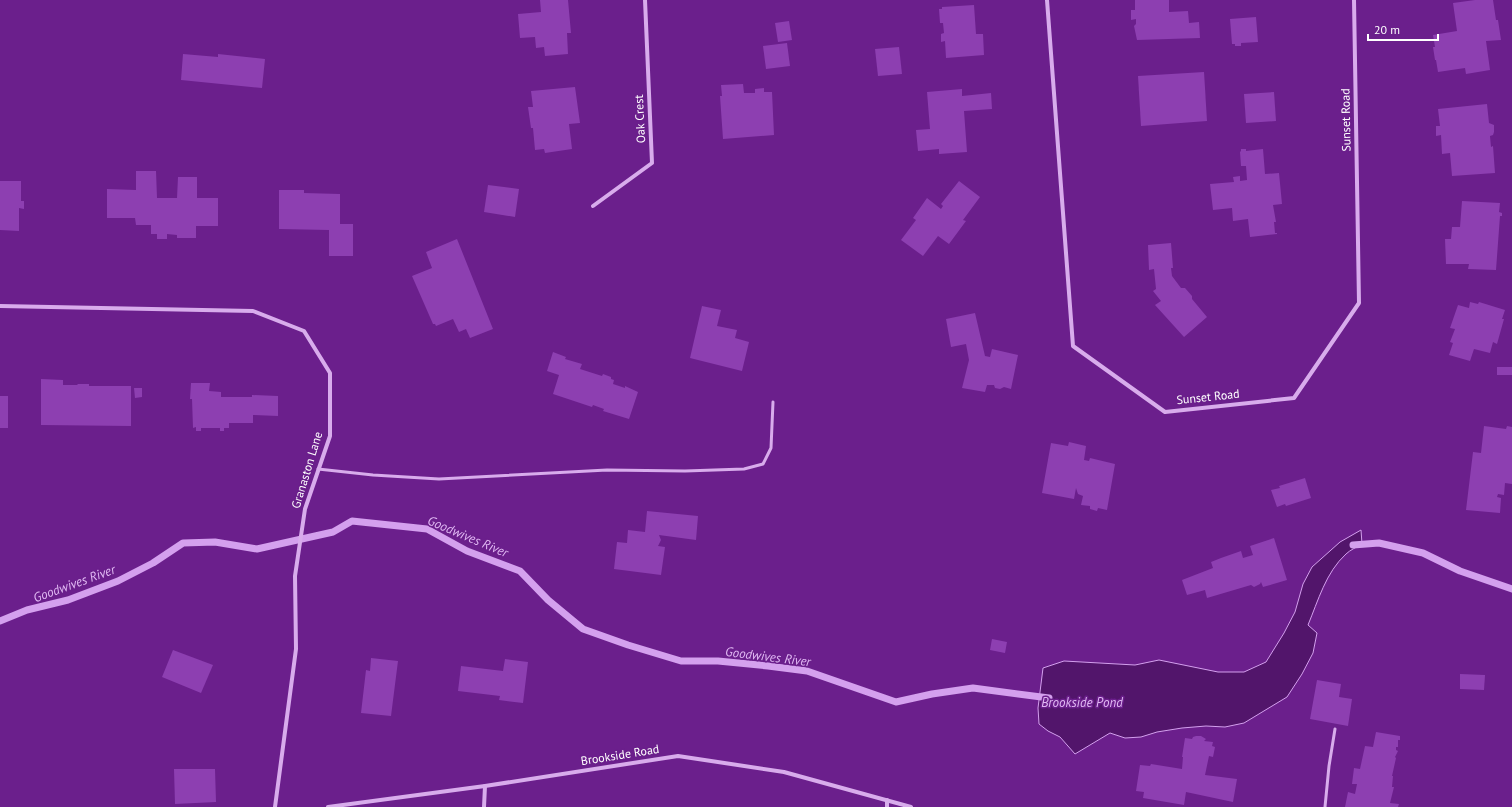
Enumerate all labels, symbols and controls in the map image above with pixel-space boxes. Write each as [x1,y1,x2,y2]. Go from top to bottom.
scale bar [1368,16,1438,42]
text: 20 m [1374,22,1400,37]
street label: Sunset Road [1337,88,1354,152]
street label: Oak Crest [631,94,648,144]
street label: Sunset Road [1176,386,1240,407]
street label: Granaston Lane [288,430,325,510]
water label: Goodwives River [425,512,511,561]
water label: Goodwives River [31,561,118,606]
water label: Goodwives River [724,643,812,670]
water label: Brookside Pond [1041,694,1123,711]
street label: Brookside Road [580,741,660,768]

